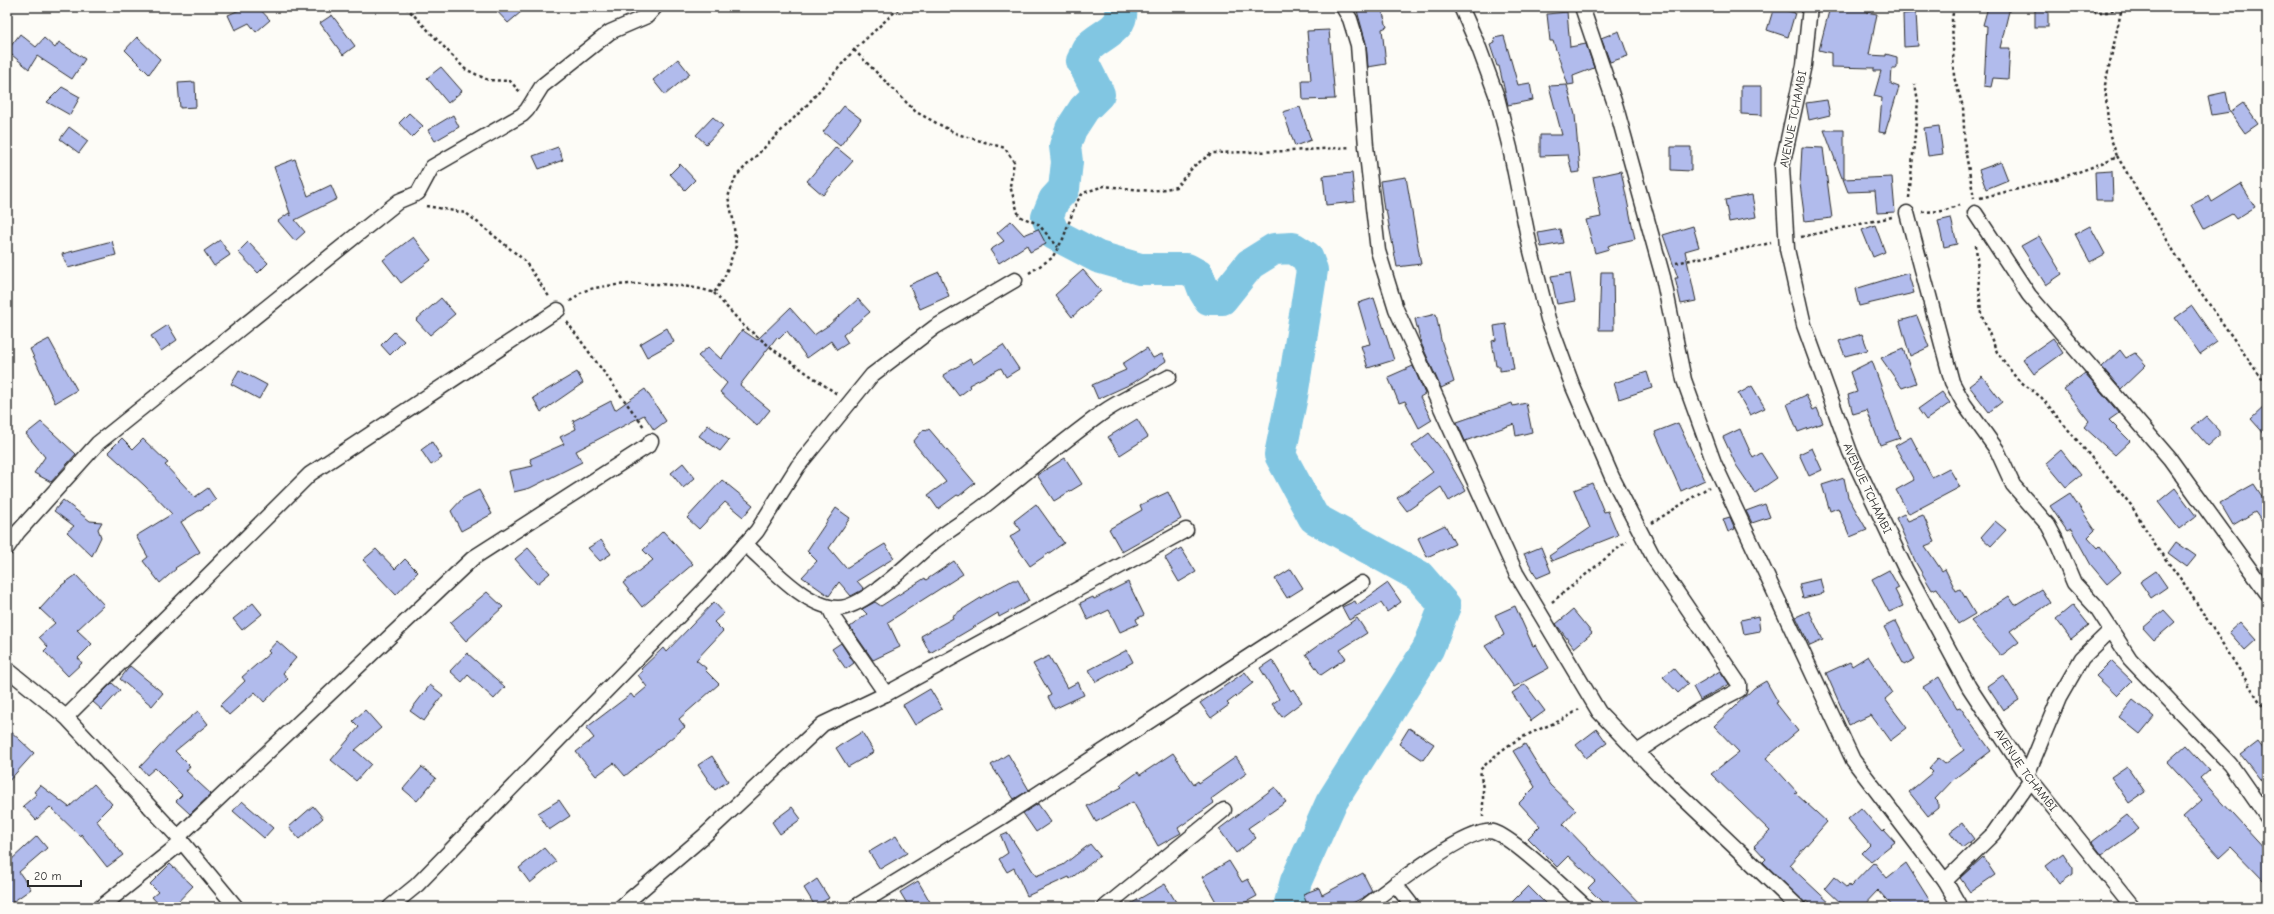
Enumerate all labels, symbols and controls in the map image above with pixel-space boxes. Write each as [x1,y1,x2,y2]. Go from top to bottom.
street label: AVENUE TCHAMBI [1777,69,1809,169]
street label: AVENUE TCHAMBI [1840,441,1895,536]
street label: AVENUE TCHAMBI [1991,726,2061,814]
scale bar [28,862,81,888]
text: 20 m [34,869,62,883]

